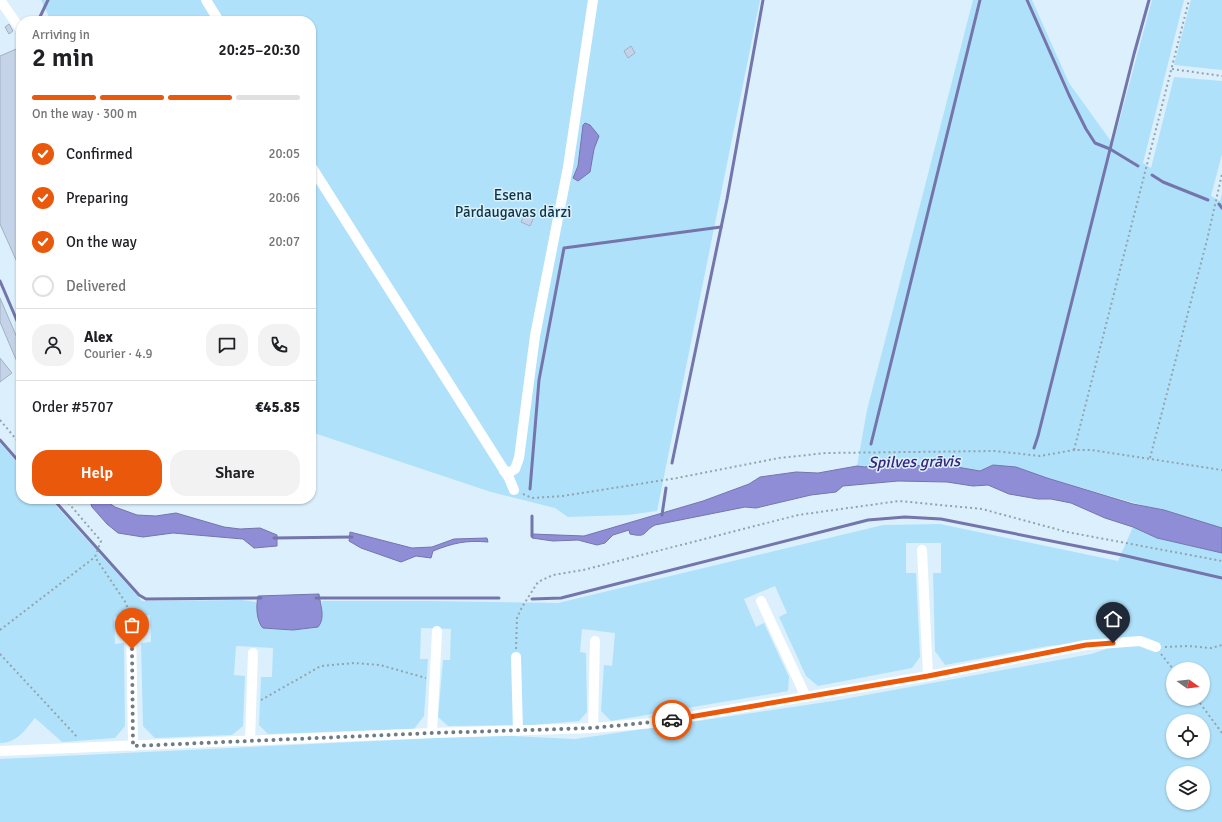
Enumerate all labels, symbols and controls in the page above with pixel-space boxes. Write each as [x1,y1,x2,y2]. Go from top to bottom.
text: Arriving in [32,27,90,43]
text: 20:25–20:30 [219,41,300,59]
text: 2 min [32,42,94,74]
text: On the way · 300 m [32,106,137,122]
icon: check [32,143,54,165]
text: Confirmed [66,145,133,163]
text: 20:05 [268,146,300,162]
park label: Esena Pārdaugavas dārzi [455,186,571,221]
icon: check [32,187,54,209]
text: Preparing [66,189,129,207]
text: 20:06 [268,190,300,206]
icon: check [32,231,54,253]
text: On the way [66,233,137,251]
text: 20:07 [268,234,300,250]
text: Delivered [66,277,126,295]
button: person [32,324,74,366]
button: chat [206,324,248,366]
button: phone [258,324,300,366]
text: Alex [84,328,113,346]
text: Courier · 4.9 [84,346,153,362]
text: Order #5707 [32,398,114,416]
text: €45.85 [255,398,300,416]
button: Help [32,450,162,496]
button: Share [170,450,300,496]
water label: Spilves grāvis [868,451,962,473]
pin [1096,602,1130,643]
pin [115,608,149,649]
icon: home [1102,608,1124,630]
icon: bag [121,614,143,636]
north arrow [1166,662,1210,706]
map controls [1166,662,1210,810]
courier [652,700,692,740]
icon: car [661,709,683,731]
button: locate [1166,714,1210,758]
button: layers [1166,766,1210,810]

